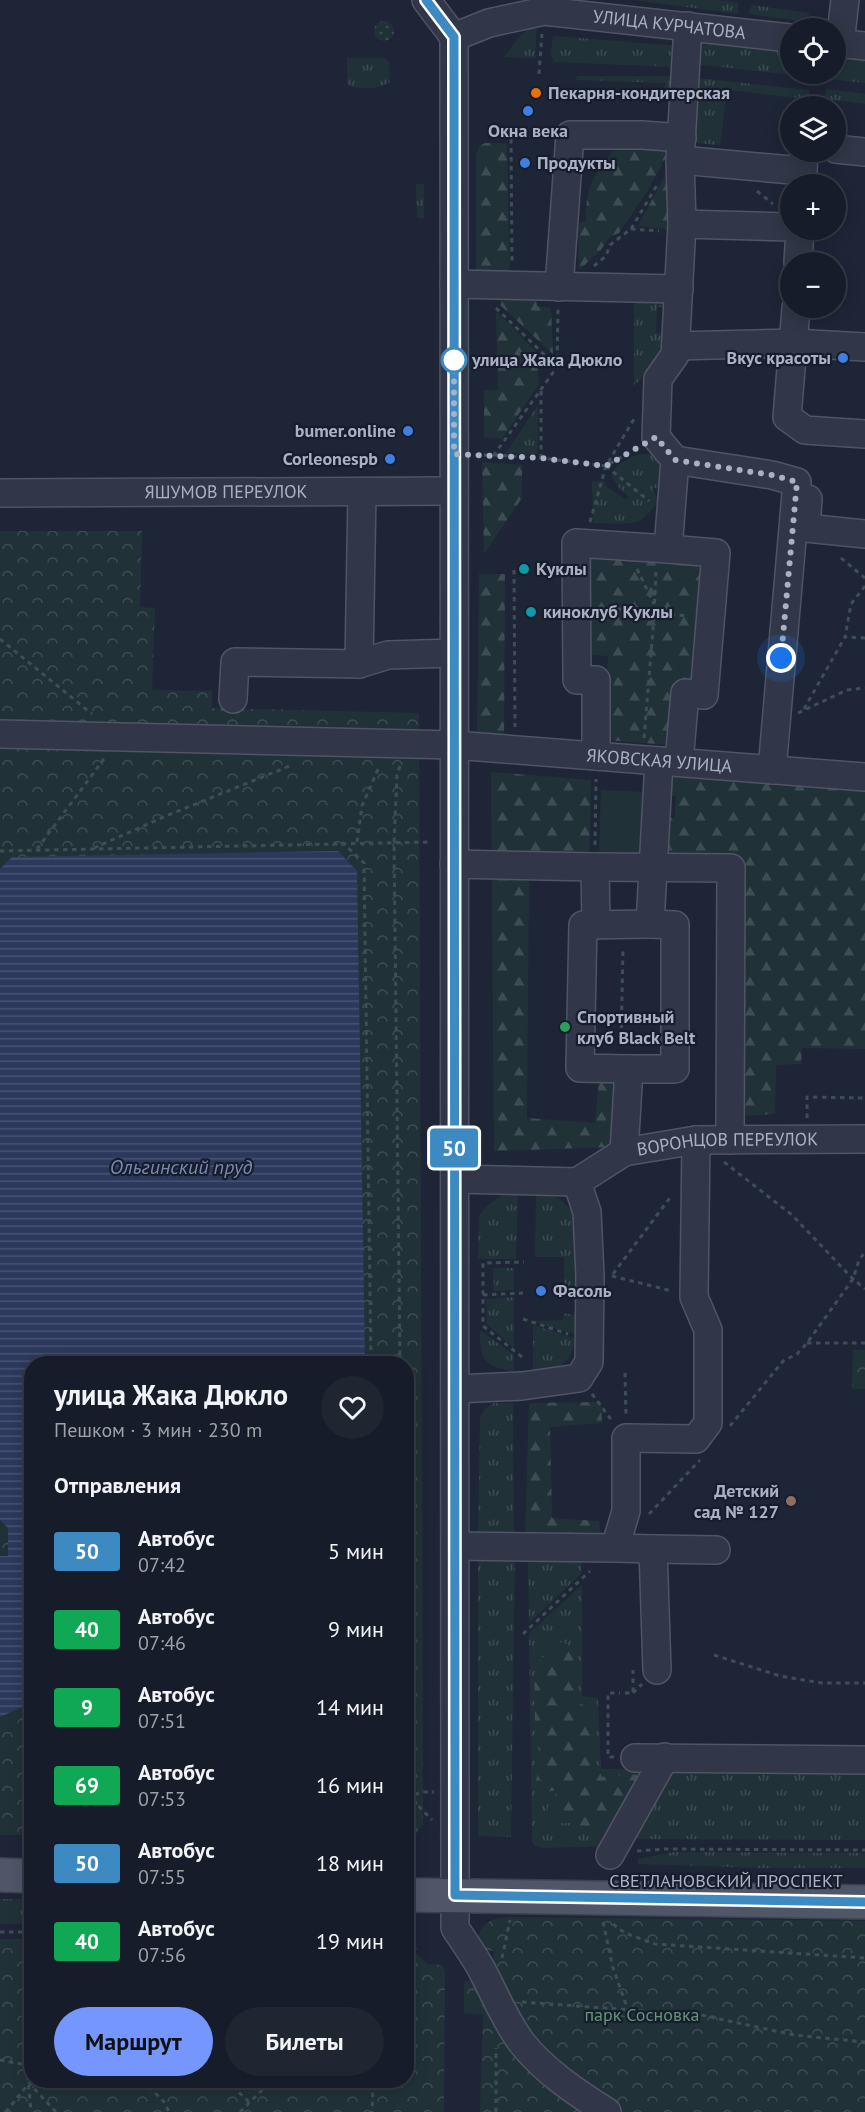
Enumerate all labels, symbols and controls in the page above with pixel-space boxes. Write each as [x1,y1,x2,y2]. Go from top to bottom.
street label: УЛИЦА КУРЧАТОВА [592,4,747,44]
map controls [780,18,846,318]
button: locate [780,18,846,84]
place label: Пекарня-кондитерская [548,81,730,104]
marker: Пекарня-кондитерская [529,86,543,100]
button: layers [780,96,846,162]
marker: Окна века [521,104,535,118]
place label: Окна века [488,119,568,142]
place label: Продукты [537,151,616,174]
marker: Продукты [518,156,532,170]
button: + [780,174,846,240]
button: − [780,252,846,318]
place label: Вкус красоты [727,346,831,369]
marker: улица Жака Дюкло [441,347,467,373]
place label: улица Жака Дюкло [471,348,623,371]
marker: Вкус красоты [836,351,850,365]
place label: bumer.online [295,419,396,442]
marker: bumer.online [401,424,415,438]
place label: Corleonespb [283,447,378,470]
marker: Corleonespb [383,452,397,466]
street label: ЯШУМОВ ПЕРЕУЛОК [144,480,308,503]
place label: Куклы [536,557,587,580]
marker: Куклы [517,562,531,576]
place label: киноклуб Куклы [543,600,673,623]
marker: киноклуб Куклы [524,605,538,619]
your location [766,643,796,673]
street label: ЯКОВСКАЯ УЛИЦА [586,743,733,778]
place label: Спортивный клуб Black Belt [577,1005,696,1049]
marker: Спортивный клуб Black Belt [558,1020,572,1034]
street label: ВОРОНЦОВ ПЕРЕУЛОК [635,1127,818,1161]
line badge: 50 [427,1128,481,1168]
text: 50 [442,1135,466,1162]
water label: Ольгинский пруд [110,1154,252,1180]
place label: Фасоль [553,1279,612,1302]
marker: Фасоль [534,1284,548,1298]
text: улица Жака Дюкло [54,1376,288,1413]
button: heart [321,1376,384,1439]
text: Пешком · 3 мин · 230 m [54,1417,262,1443]
text: Отправления [54,1471,181,1499]
place label: Детский сад № 127 [694,1479,779,1523]
marker: Детский сад № 127 [784,1494,798,1508]
text: Автобус [138,1524,215,1552]
text: 5 мин [328,1537,384,1565]
text: 50 [75,1538,99,1565]
text: 07:42 [138,1552,186,1578]
text: Автобус [138,1602,215,1630]
text: 9 мин [328,1615,384,1643]
text: 40 [75,1616,99,1643]
text: 07:46 [138,1630,186,1656]
text: Автобус [138,1680,215,1708]
text: 14 мин [316,1693,384,1721]
text: 9 [81,1694,93,1721]
text: 07:51 [138,1708,186,1734]
text: Автобус [138,1758,215,1786]
text: 16 мин [316,1771,384,1799]
text: 69 [75,1772,99,1799]
text: 07:53 [138,1786,186,1812]
text: Автобус [138,1836,215,1864]
text: 18 мин [316,1849,384,1877]
text: 50 [75,1850,99,1877]
text: 07:55 [138,1864,186,1890]
street label: СВЕТЛАНОВСКИЙ ПРОСПЕКТ [609,1869,843,1892]
text: Автобус [138,1914,215,1942]
text: 19 мин [316,1927,384,1955]
text: 40 [75,1928,99,1955]
text: 07:56 [138,1942,186,1968]
park label: парк Сосновка [584,2003,700,2026]
button: Маршрут [54,2007,213,2076]
button: Билеты [225,2007,384,2076]

